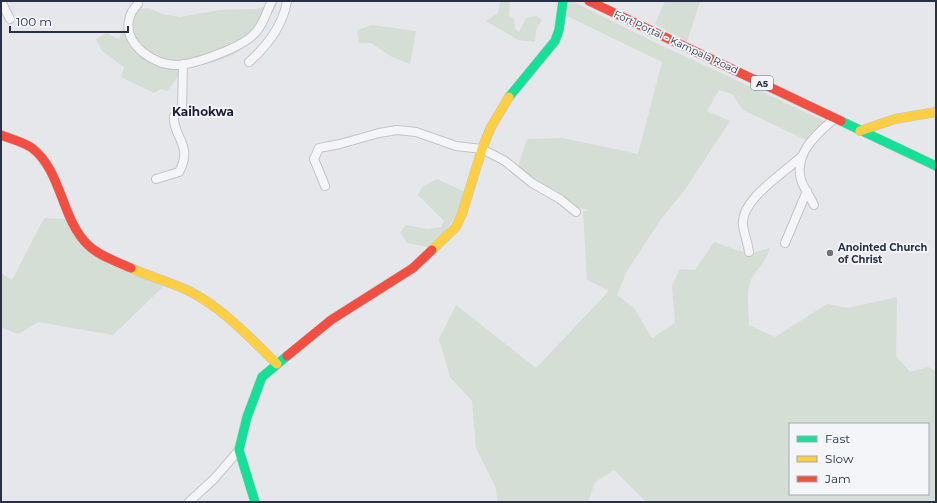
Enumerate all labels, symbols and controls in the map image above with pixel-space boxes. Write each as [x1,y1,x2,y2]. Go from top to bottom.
street label: Fort Portal - Kampala Road [612,7,740,77]
scale bar [10,8,128,34]
text: 100 m [16,14,52,29]
road number: A5 [751,76,773,90]
district label: Kaihokwa [172,104,234,119]
place label: Anointed Church of Christ [837,241,927,266]
marker: Anointed Church of Christ [825,248,835,258]
legend [789,423,929,495]
text: Fast [825,431,850,446]
text: Slow [825,451,854,466]
text: Jam [824,471,851,486]

